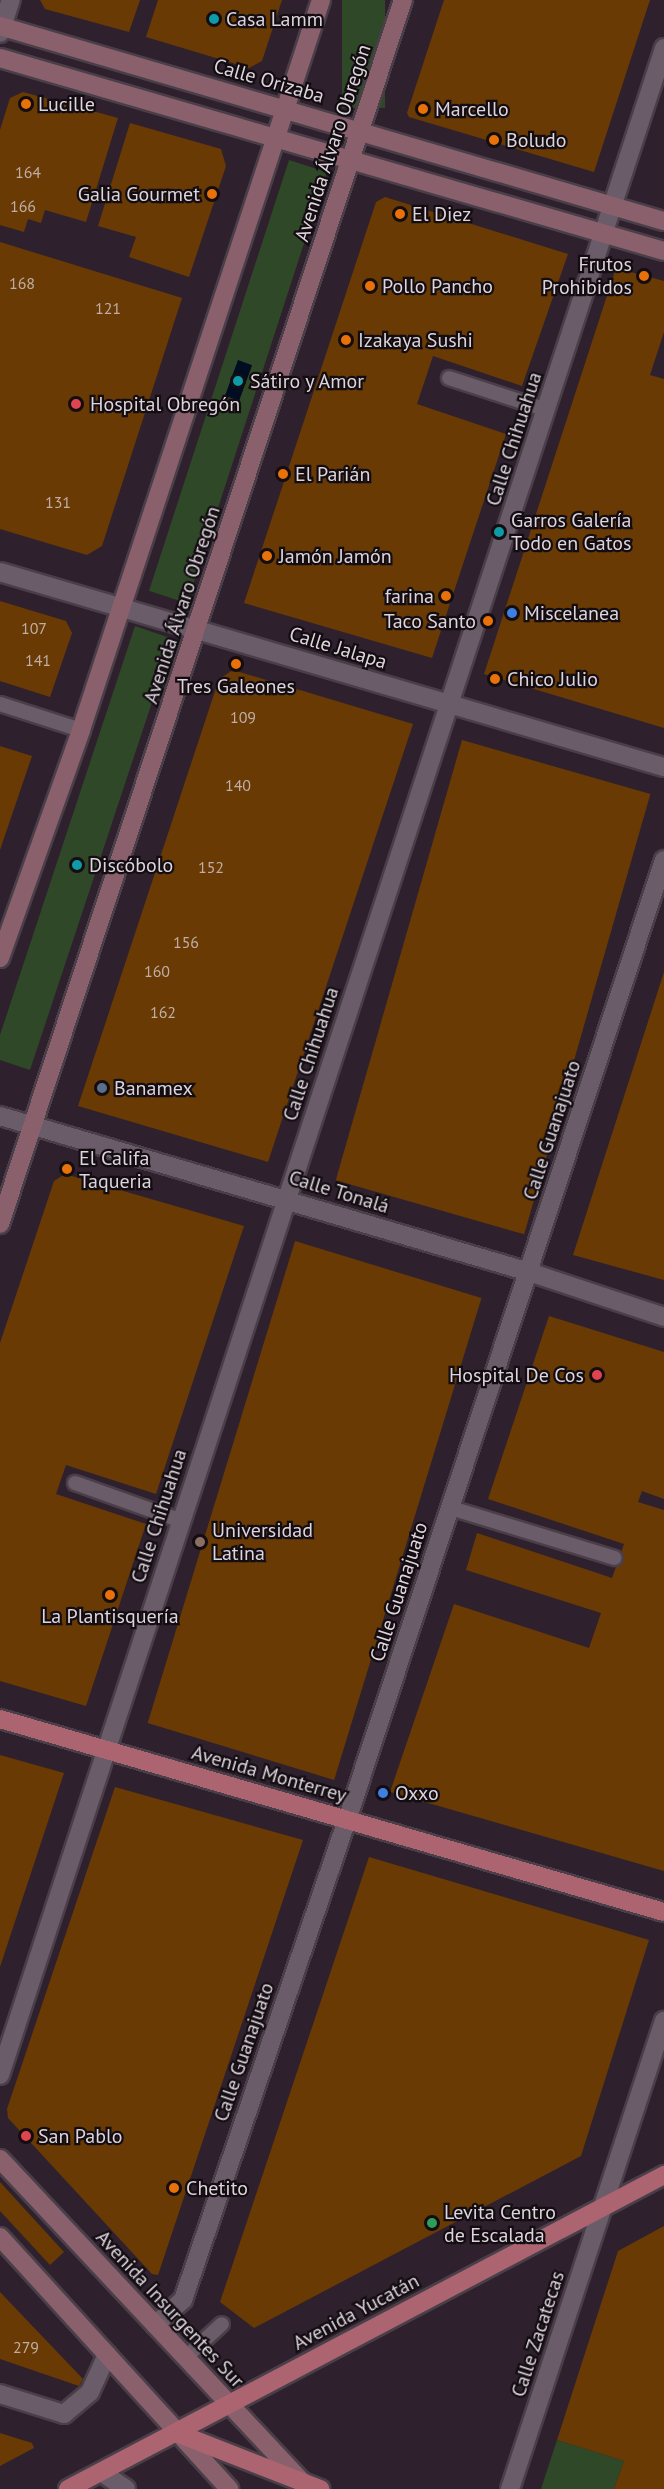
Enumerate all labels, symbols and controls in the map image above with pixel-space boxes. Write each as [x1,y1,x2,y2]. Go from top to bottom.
place label: Casa Lamm [226,7,323,31]
marker: Casa Lamm [207,12,221,26]
street label: Avenida Álvaro Obregón [290,41,376,245]
street label: Calle Orizaba [211,54,327,108]
place label: Lucille [38,92,95,116]
marker: Lucille [19,97,33,111]
place label: Marcello [435,97,509,121]
marker: Marcello [416,102,430,116]
place label: Boludo [506,128,566,152]
marker: Boludo [487,133,501,147]
house number: 164 [15,162,41,182]
place label: Galia Gourmet [78,182,200,206]
marker: Galia Gourmet [205,187,219,201]
house number: 166 [10,196,36,216]
place label: El Diez [412,202,471,226]
marker: El Diez [393,207,407,221]
place label: Frutos Prohibidos [542,252,632,299]
marker: Frutos Prohibidos [637,269,651,283]
house number: 168 [9,273,35,293]
place label: Pollo Pancho [382,274,493,298]
marker: Pollo Pancho [363,279,377,293]
house number: 121 [95,298,121,318]
place label: Izakaya Sushi [358,328,473,352]
marker: Izakaya Sushi [339,333,353,347]
place label: Sátiro y Amor [250,369,366,393]
street label: Calle Chihuahua [481,369,547,509]
marker: Sátiro y Amor [231,374,245,388]
place label: Hospital Obregón [90,392,240,416]
marker: Hospital Obregón [67,395,85,413]
place label: El Parián [295,462,370,486]
marker: El Parián [276,467,290,481]
house number: 131 [45,492,71,512]
street label: Avenida Álvaro Obregón [139,503,225,707]
place label: Garros Galería Todo en Gatos [511,508,631,555]
marker: Garros Galería Todo en Gatos [492,525,506,539]
place label: Jamón Jamón [279,544,392,568]
marker: Jamón Jamón [260,549,274,563]
place label: farina [385,584,434,608]
marker: farina [439,589,453,603]
place label: Miscelanea [524,601,619,625]
marker: Miscelanea [505,606,519,620]
place label: Taco Santo [384,609,476,633]
marker: Taco Santo [481,614,495,628]
house number: 107 [21,618,47,638]
street label: Calle Jalapa [286,622,390,674]
house number: 141 [25,650,51,670]
marker: Tres Galeones [229,657,243,671]
place label: Chico Julio [507,667,598,691]
marker: Chico Julio [488,672,502,686]
place label: Tres Galeones [177,674,295,698]
house number: 109 [230,707,256,727]
house number: 140 [225,775,251,795]
place label: Discóbolo [89,853,173,877]
house number: 152 [198,857,224,877]
marker: Discóbolo [70,858,84,872]
house number: 156 [173,932,199,952]
house number: 160 [144,961,170,981]
street label: Calle Chihuahua [278,984,344,1124]
house number: 162 [150,1002,176,1022]
street label: Calle Guanajuato [518,1057,586,1203]
place label: Banamex [114,1076,193,1100]
marker: Banamex [95,1081,109,1095]
place label: El Califa Taqueria [79,1146,152,1193]
marker: El Califa Taqueria [60,1162,74,1176]
street label: Calle Tonalá [286,1165,392,1219]
place label: Hospital De Cos [449,1363,584,1387]
marker: Hospital De Cos [588,1366,606,1384]
street label: Calle Chihuahua [126,1446,192,1586]
place label: Universidad Latina [212,1518,313,1565]
street label: Calle Guanajuato [365,1519,433,1665]
marker: Universidad Latina [193,1535,207,1549]
marker: La Plantisquería [103,1588,117,1602]
place label: La Plantisquería [41,1604,179,1628]
street label: Avenida Monterrey [189,1740,349,1808]
place label: Oxxo [395,1781,439,1805]
marker: Oxxo [376,1786,390,1800]
street label: Calle Guanajuato [209,1979,279,2125]
place label: San Pablo [38,2124,123,2148]
marker: San Pablo [19,2129,33,2143]
place label: Chetito [186,2176,248,2200]
marker: Chetito [167,2181,181,2195]
place label: Levita Centro de Escalada [444,2200,556,2247]
marker: Levita Centro de Escalada [425,2216,439,2230]
street label: Avenida Insurgentes Sur [91,2225,249,2393]
street label: Calle Zacatecas [506,2268,570,2400]
street label: Avenida Yucatán [289,2269,423,2355]
house number: 279 [13,2337,39,2357]

